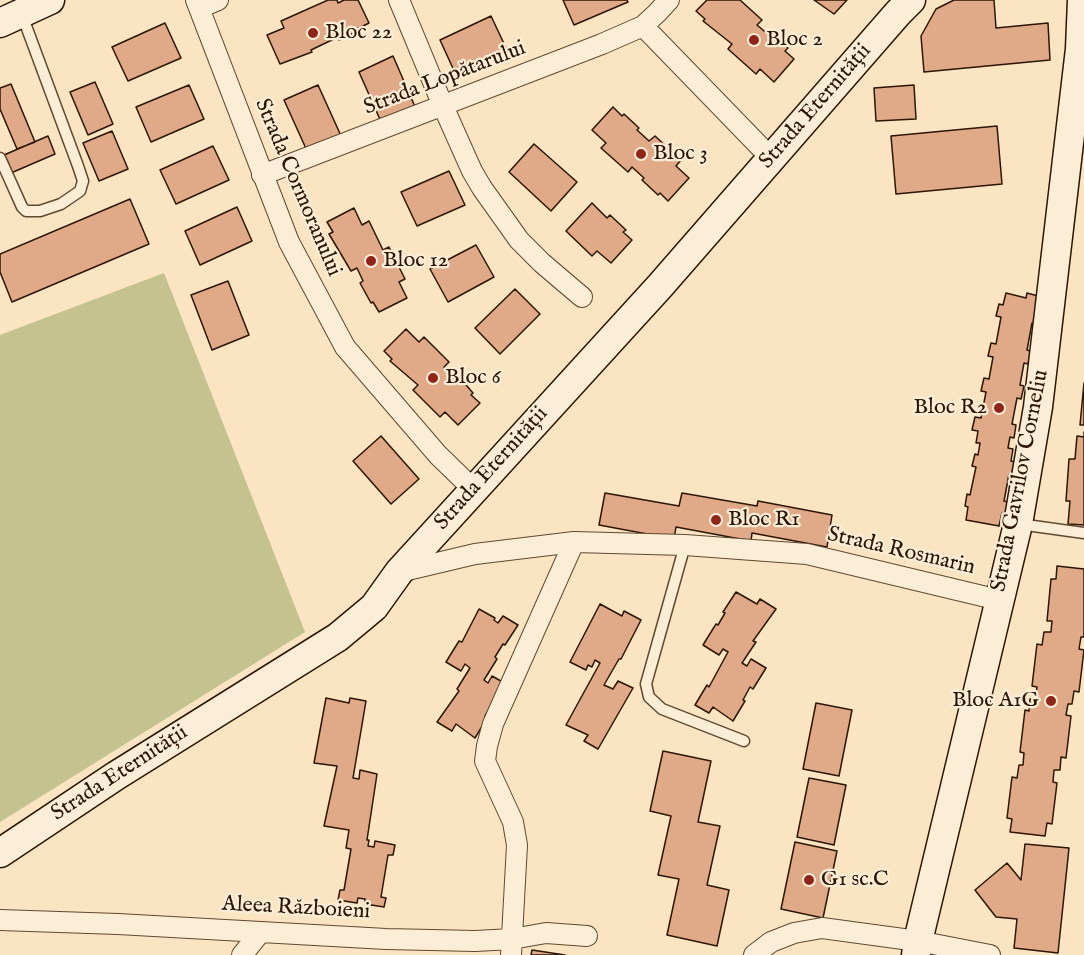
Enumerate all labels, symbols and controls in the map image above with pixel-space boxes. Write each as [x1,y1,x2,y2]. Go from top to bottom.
place label: Bloc 22 [325,20,392,46]
marker: Bloc 22 [306,26,320,40]
place label: Bloc 2 [766,27,823,53]
marker: Bloc 2 [747,33,761,47]
street label: Strada Lopătarului [360,36,530,122]
street label: Strada Eternității [754,39,878,175]
street label: Strada Cormoranului [248,95,346,281]
place label: Bloc 3 [653,141,708,167]
marker: Bloc 3 [634,147,648,161]
place label: Bloc 12 [383,248,448,274]
marker: Bloc 12 [364,254,378,268]
place label: Bloc 6 [445,365,501,391]
street label: Strada Gavrilov Corneliu [987,368,1055,594]
marker: Bloc 6 [426,371,440,385]
place label: Bloc R2 [913,395,987,421]
marker: Bloc R2 [992,401,1006,415]
street label: Strada Eternității [430,402,554,536]
place label: Bloc R1 [728,507,799,533]
marker: Bloc R1 [709,513,723,527]
street label: Strada Rosmarin [825,522,977,582]
place label: Bloc A1G [952,688,1039,714]
marker: Bloc A1G [1044,694,1058,708]
street label: Strada Eternității [47,720,193,828]
place label: G1 sc.C [821,867,889,893]
marker: G1 sc.C [802,873,816,887]
street label: Aleea Războieni [221,892,371,926]

